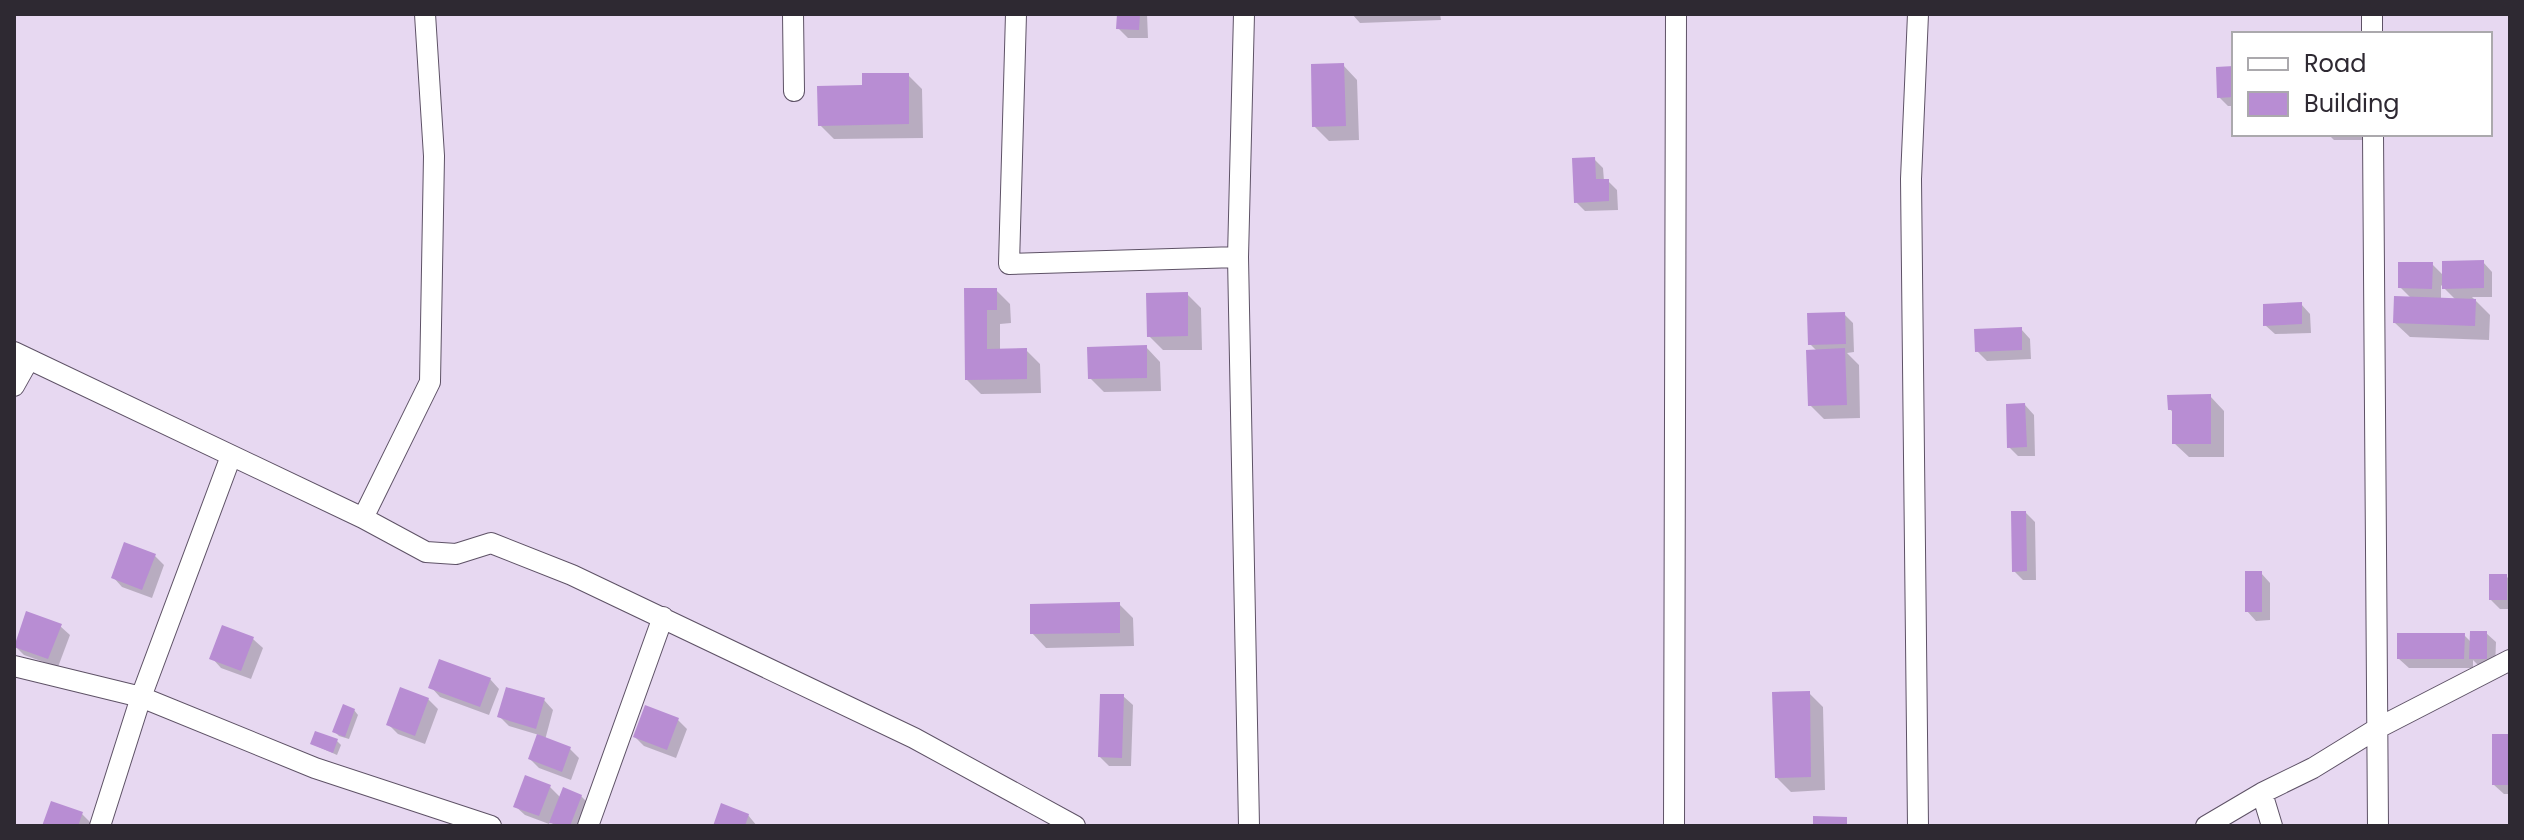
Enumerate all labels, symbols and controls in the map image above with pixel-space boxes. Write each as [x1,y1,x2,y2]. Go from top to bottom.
legend [2232,32,2492,136]
text: Road [2304,47,2366,80]
text: Building [2304,87,2400,120]

